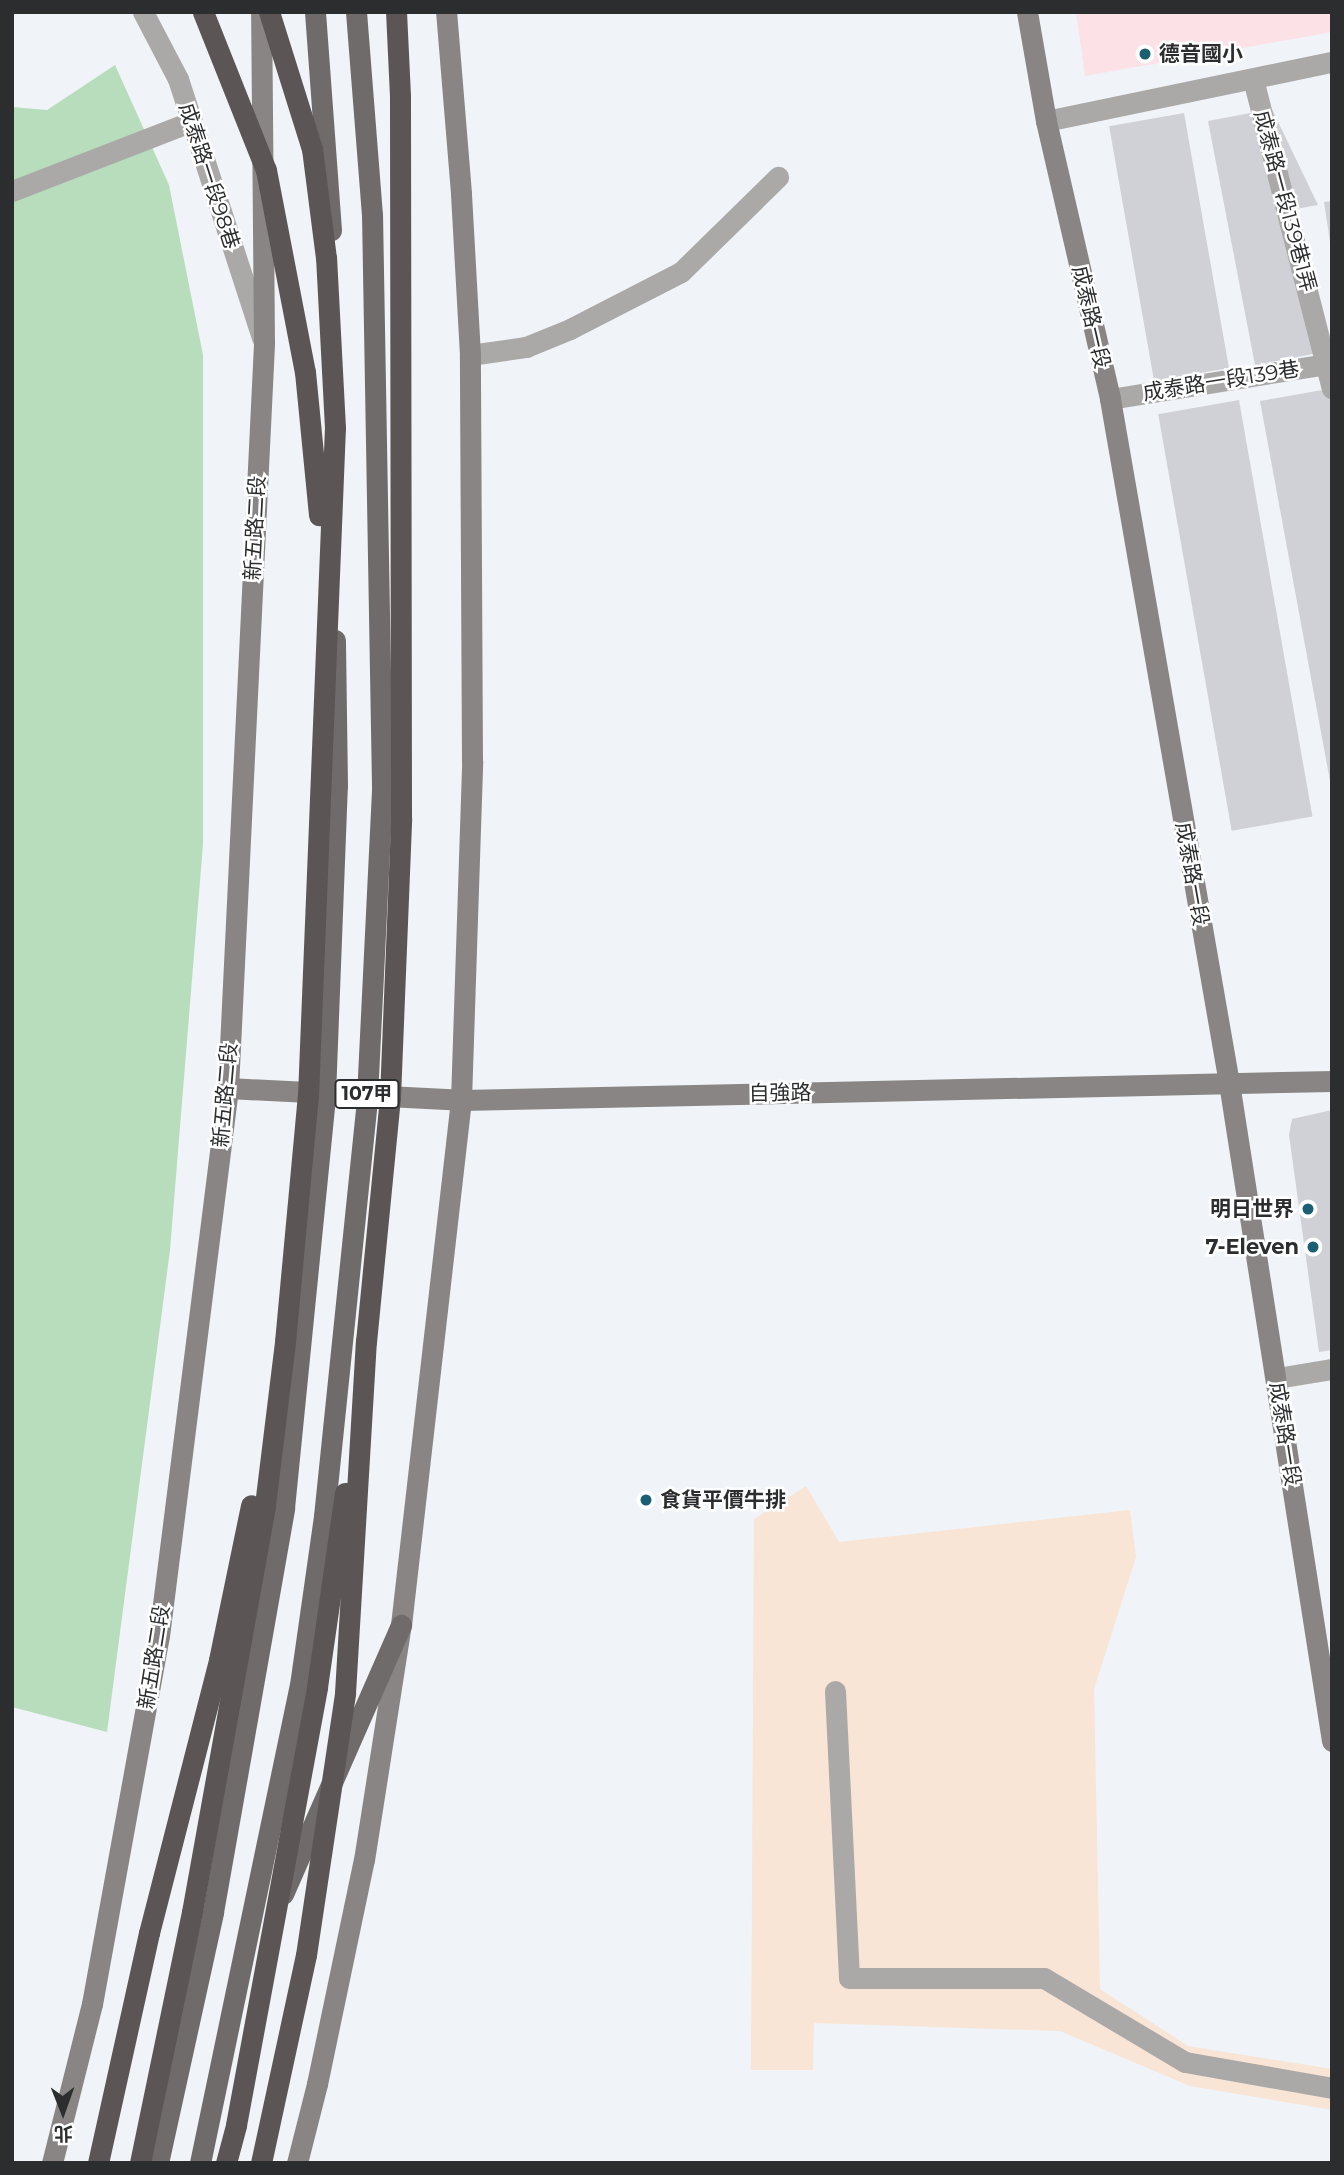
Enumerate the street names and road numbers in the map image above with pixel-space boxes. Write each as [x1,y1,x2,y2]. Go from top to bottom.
street label: 成泰路一段98巷 [174,100,244,252]
street label: 成泰路一段139巷1弄 [1249,108,1321,294]
street label: 成泰路一段 [1067,263,1115,371]
street label: 成泰路一段139巷 [1141,356,1301,406]
street label: 新五路二段 [240,475,270,581]
street label: 成泰路一段 [1170,820,1214,928]
street label: 新五路二段 [208,1042,242,1148]
road number: 107甲 [334,1078,400,1110]
street label: 自強路 [748,1080,812,1106]
street label: 成泰路一段 [1264,1380,1306,1488]
street label: 新五路二段 [133,1603,175,1711]

